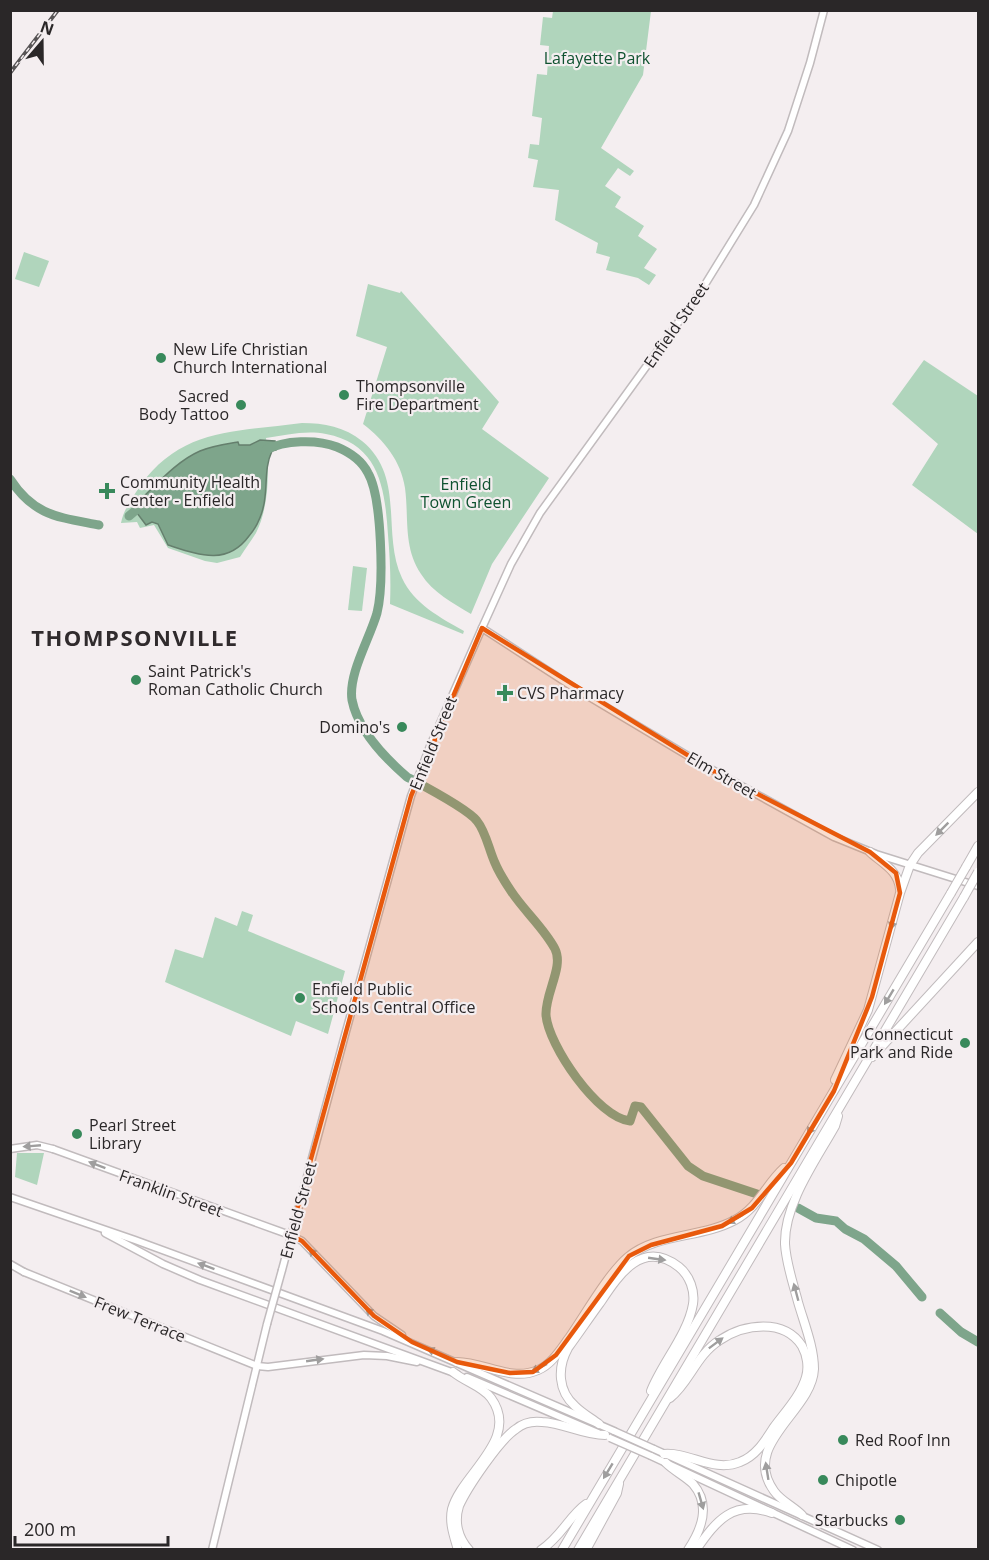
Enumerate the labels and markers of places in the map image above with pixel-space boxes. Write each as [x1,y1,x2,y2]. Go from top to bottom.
place label: New Life Christian Church International [173,338,327,378]
marker: New Life Christian Church International [154,351,168,365]
place label: Thompsonville Fire Department [356,375,479,415]
place label: Sacred Body Tattoo [139,385,229,425]
marker: Thompsonville Fire Department [337,388,351,402]
marker: Sacred Body Tattoo [234,398,248,412]
place label: Community Health Center - Enfield [120,471,260,511]
marker: Community Health Center - Enfield [98,482,116,500]
place label: Saint Patrick's Roman Catholic Church [148,660,323,700]
marker: Saint Patrick's Roman Catholic Church [129,673,143,687]
place label: CVS Pharmacy [517,682,625,704]
marker: CVS Pharmacy [498,686,512,700]
place label: Domino's [319,716,390,738]
marker: Domino's [395,720,409,734]
place label: Enfield Public Schools Central Office [312,978,475,1018]
marker: Enfield Public Schools Central Office [293,991,307,1005]
place label: Connecticut Park and Ride [850,1023,953,1063]
marker: Connecticut Park and Ride [958,1036,972,1050]
place label: Pearl Street Library [89,1114,176,1154]
marker: Pearl Street Library [70,1127,84,1141]
place label: Red Roof Inn [855,1429,951,1451]
marker: Red Roof Inn [836,1433,850,1447]
place label: Chipotle [835,1469,897,1491]
marker: Chipotle [816,1473,830,1487]
place label: Starbucks [815,1509,888,1531]
marker: Starbucks [893,1513,907,1527]

